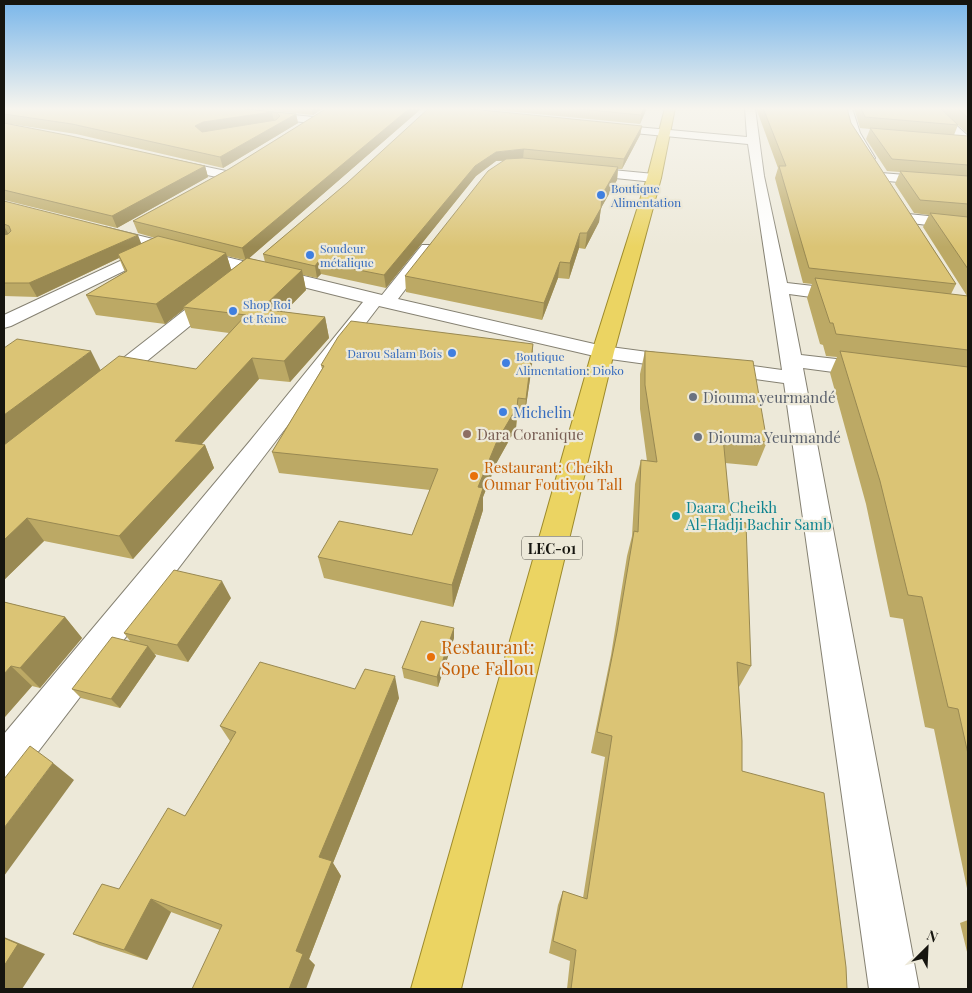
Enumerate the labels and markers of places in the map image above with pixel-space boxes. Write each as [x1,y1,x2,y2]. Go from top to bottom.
place label: Boutique Alimentation [610,180,681,210]
marker: Boutique Alimentation [595,189,607,201]
place label: Soudeur métalique [320,240,374,270]
marker: Soudeur métalique [304,249,316,261]
place label: Shop Roi et Reine [243,296,291,326]
marker: Shop Roi et Reine [227,305,239,317]
place label: Darou Salam Bois [347,345,442,361]
marker: Darou Salam Bois [446,347,458,359]
place label: Boutique Alimentation: Dioko [515,348,624,378]
marker: Boutique Alimentation: Dioko [500,357,512,369]
place label: Diouma yeurmandé [703,387,836,407]
marker: Diouma yeurmandé [687,391,699,403]
place label: Michelin [513,402,572,422]
marker: Michelin [497,406,509,418]
place label: Dara Coranique [477,424,584,444]
place label: Diouma Yeurmandé [708,427,841,447]
marker: Dara Coranique [461,428,473,440]
marker: Diouma Yeurmandé [692,431,704,443]
place label: Restaurant: Cheikh Oumar Foutiyou Tall [484,457,622,494]
marker: Restaurant: Cheikh Oumar Foutiyou Tall [468,470,480,482]
place label: Daara Cheikh Al-Hadji Bachir Samb [685,497,832,534]
marker: Daara Cheikh Al-Hadji Bachir Samb [670,510,682,522]
place label: Restaurant: Sope Fallou [441,635,535,680]
marker: Restaurant: Sope Fallou [425,651,437,663]

